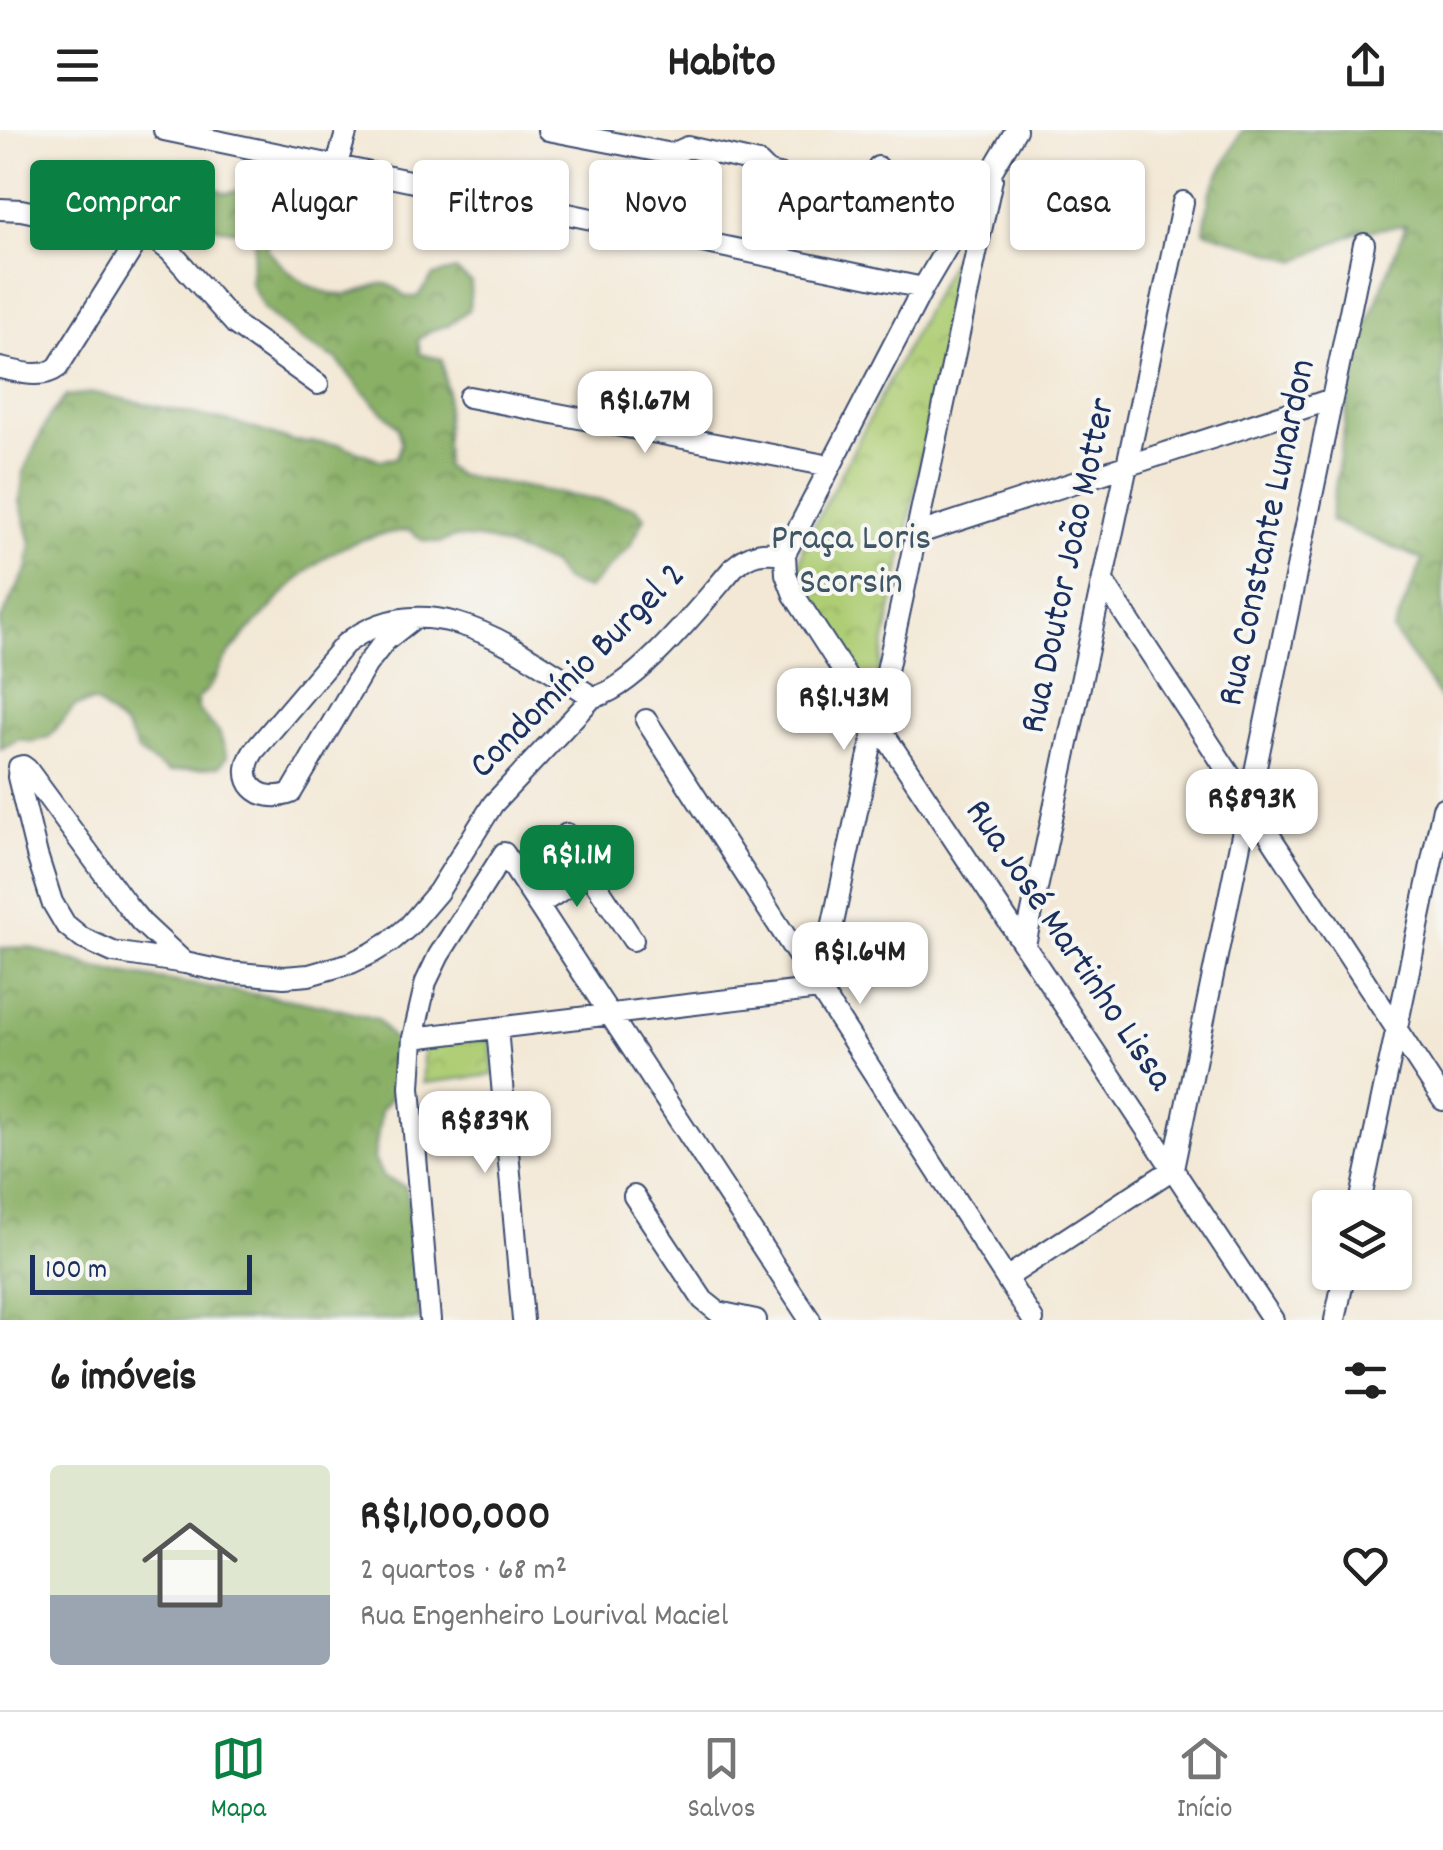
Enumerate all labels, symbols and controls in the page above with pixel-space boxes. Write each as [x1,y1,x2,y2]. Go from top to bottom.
text: Habito [667,33,776,97]
icon: menu [50,38,105,93]
icon: share [1338,38,1393,93]
chip: Comprar [30,160,215,250]
chip: Alugar [235,160,393,250]
chip: Filtros [413,160,569,250]
chip: Novo [589,160,722,250]
chip: Apartamento [742,160,990,250]
chip: Casa [1010,160,1145,250]
street label: Rua Constante Lunardon [1205,355,1333,711]
pin: R$1.67M [553,371,737,456]
text: R$1.67M [600,380,690,426]
street label: Rua Doutor João Motter [1008,393,1132,739]
park label: Praça Loris Scorsin [771,513,931,612]
street label: Condomínio Burgel 2 [458,551,700,793]
pin: R$1.43M [752,668,936,753]
text: R$1.43M [799,677,889,723]
pin: R$893K [1171,769,1333,854]
text: R$893K [1208,778,1296,824]
street label: Rua José Martinho Lissa [949,789,1186,1104]
pin: R$1.1M [496,825,658,910]
text: R$1.1M [542,834,612,880]
pin: R$1.64M [768,922,952,1007]
text: R$1.64M [814,931,906,977]
pin: R$839K [404,1091,566,1176]
text: R$839K [441,1100,529,1146]
map controls [1312,1190,1412,1290]
button: layers [1312,1190,1412,1290]
scale bar [30,1250,252,1294]
text: 100 m [45,1252,107,1292]
text: 6 imóveis [50,1350,197,1410]
icon: filters [1338,1353,1393,1408]
text: R$1,100,000 [360,1489,551,1549]
icon: home [130,1505,250,1625]
icon: heart [1338,1538,1393,1593]
text: 2 quartos · 68 m² [360,1549,567,1595]
text: Rua Engenheiro Lourival Maciel [360,1595,728,1641]
tab: Mapa [211,1731,266,1831]
tab: Salvos [687,1731,756,1831]
tab: Início [1177,1731,1232,1831]

